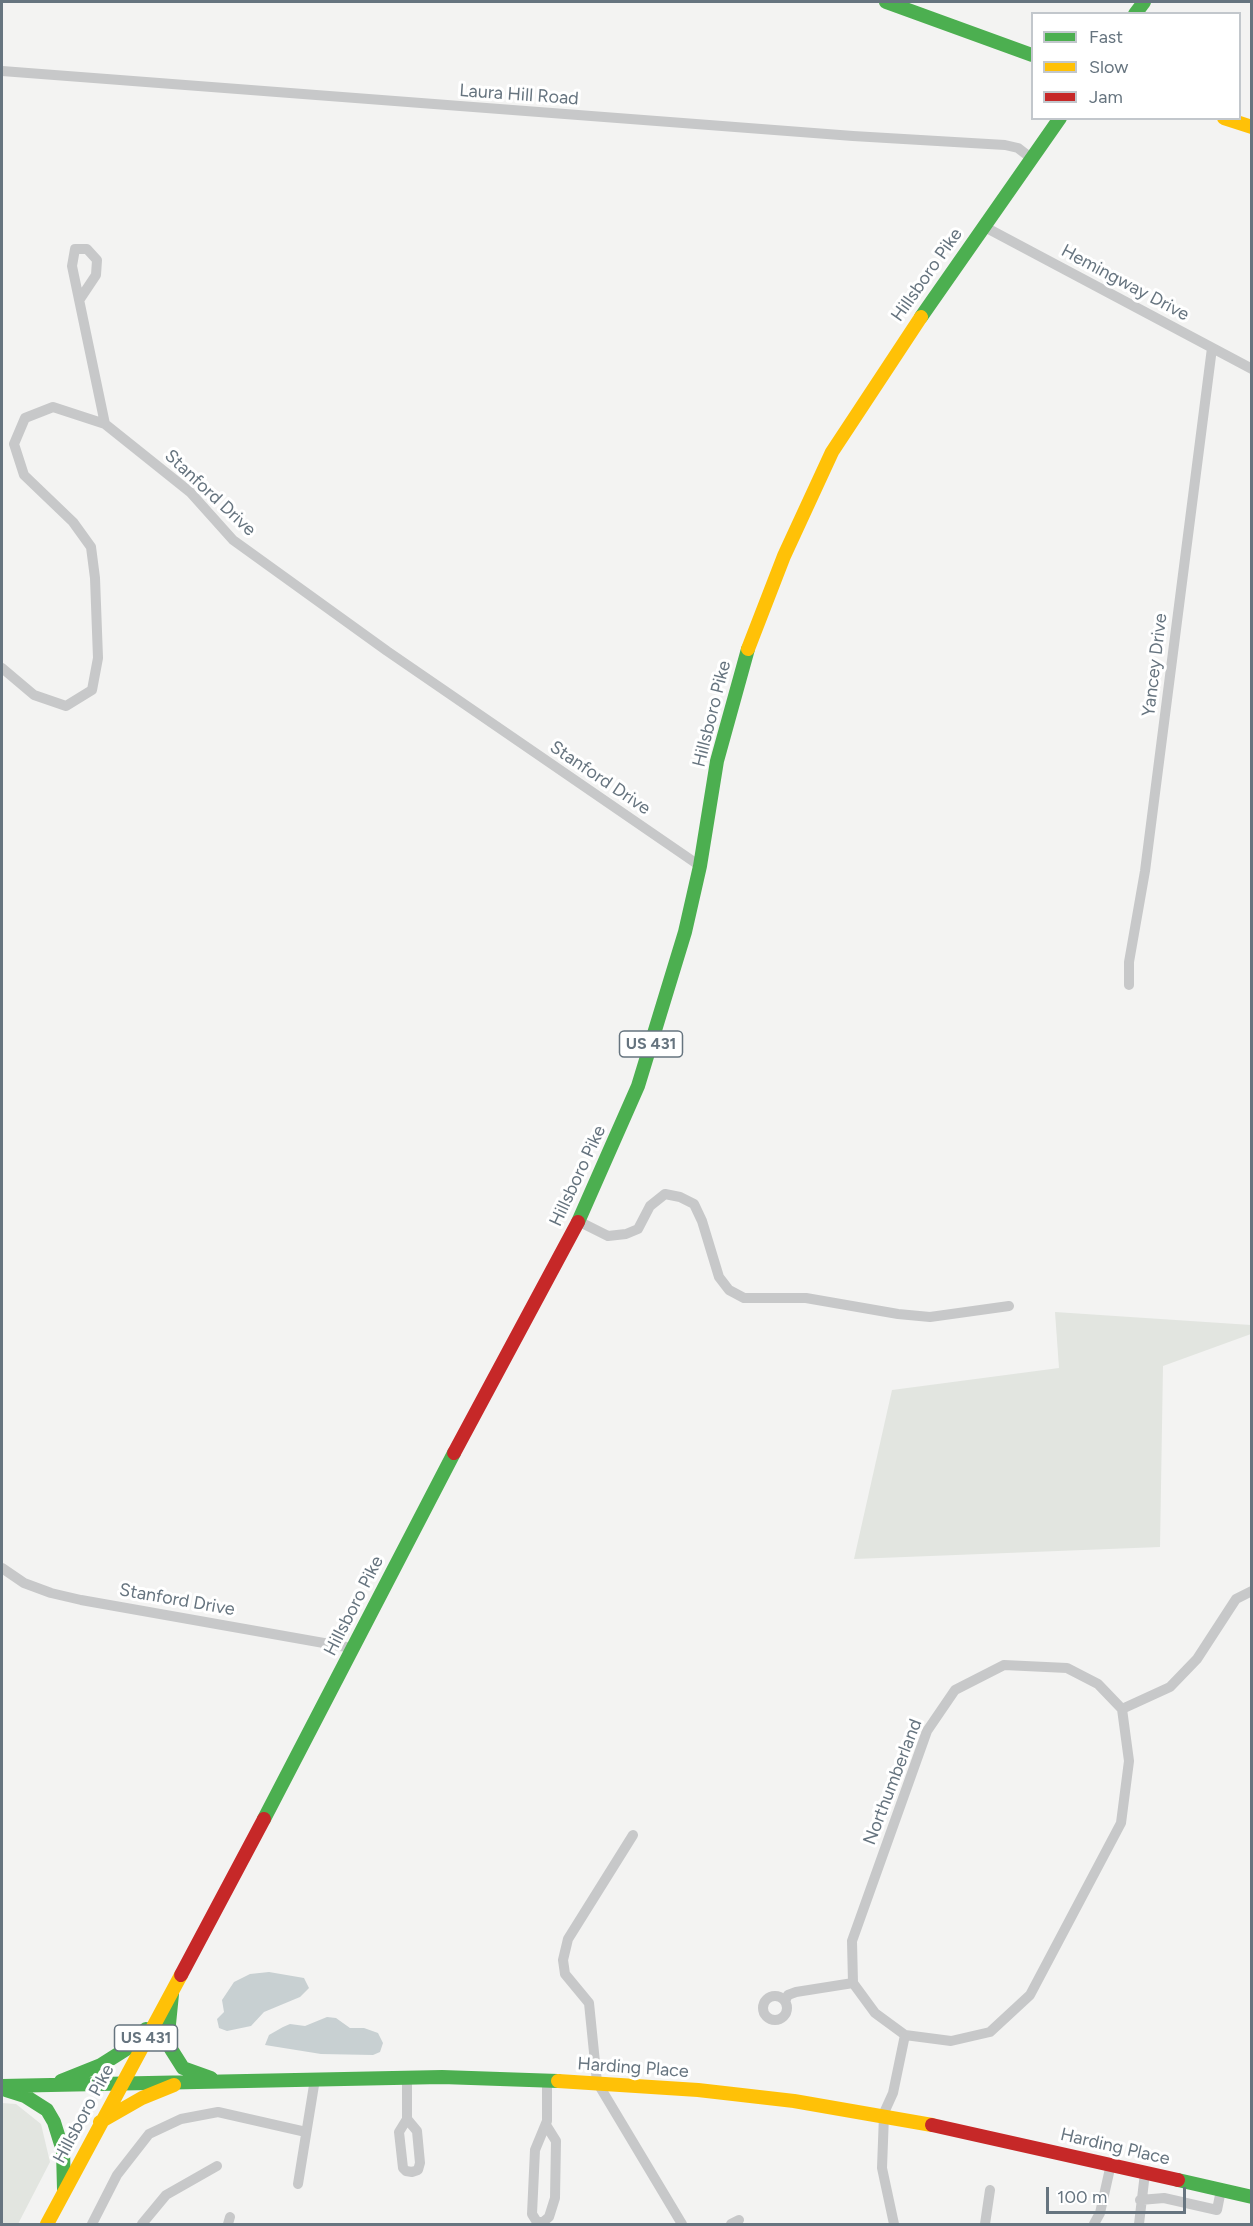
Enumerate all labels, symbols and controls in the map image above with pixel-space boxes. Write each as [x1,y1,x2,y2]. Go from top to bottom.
legend [1031,12,1241,120]
text: Fast [1089,26,1123,48]
text: Slow [1089,56,1128,78]
street label: Laura Hill Road [458,80,580,110]
text: Jam [1089,86,1123,108]
street label: Hillsboro Pike [887,224,967,326]
street label: Hemingway Drive [1057,240,1193,326]
street label: Stanford Drive [160,445,260,541]
street label: Yancey Drive [1138,612,1172,718]
street label: Hillsboro Pike [688,659,736,769]
street label: Stanford Drive [546,736,654,820]
road number: US 431 [620,1031,682,1057]
street label: Hillsboro Pike [545,1122,611,1230]
street label: Hillsboro Pike [320,1553,388,1659]
street label: Stanford Drive [118,1579,236,1621]
street label: Northumberland [859,1716,927,1848]
road number: US 431 [114,2025,178,2051]
street label: Harding Place [577,2053,689,2083]
street label: Hillsboro Pike [49,2061,119,2167]
street label: Harding Place [1058,2124,1172,2170]
scale bar [1049,2175,1188,2213]
text: 100 m [1057,2186,1107,2208]

